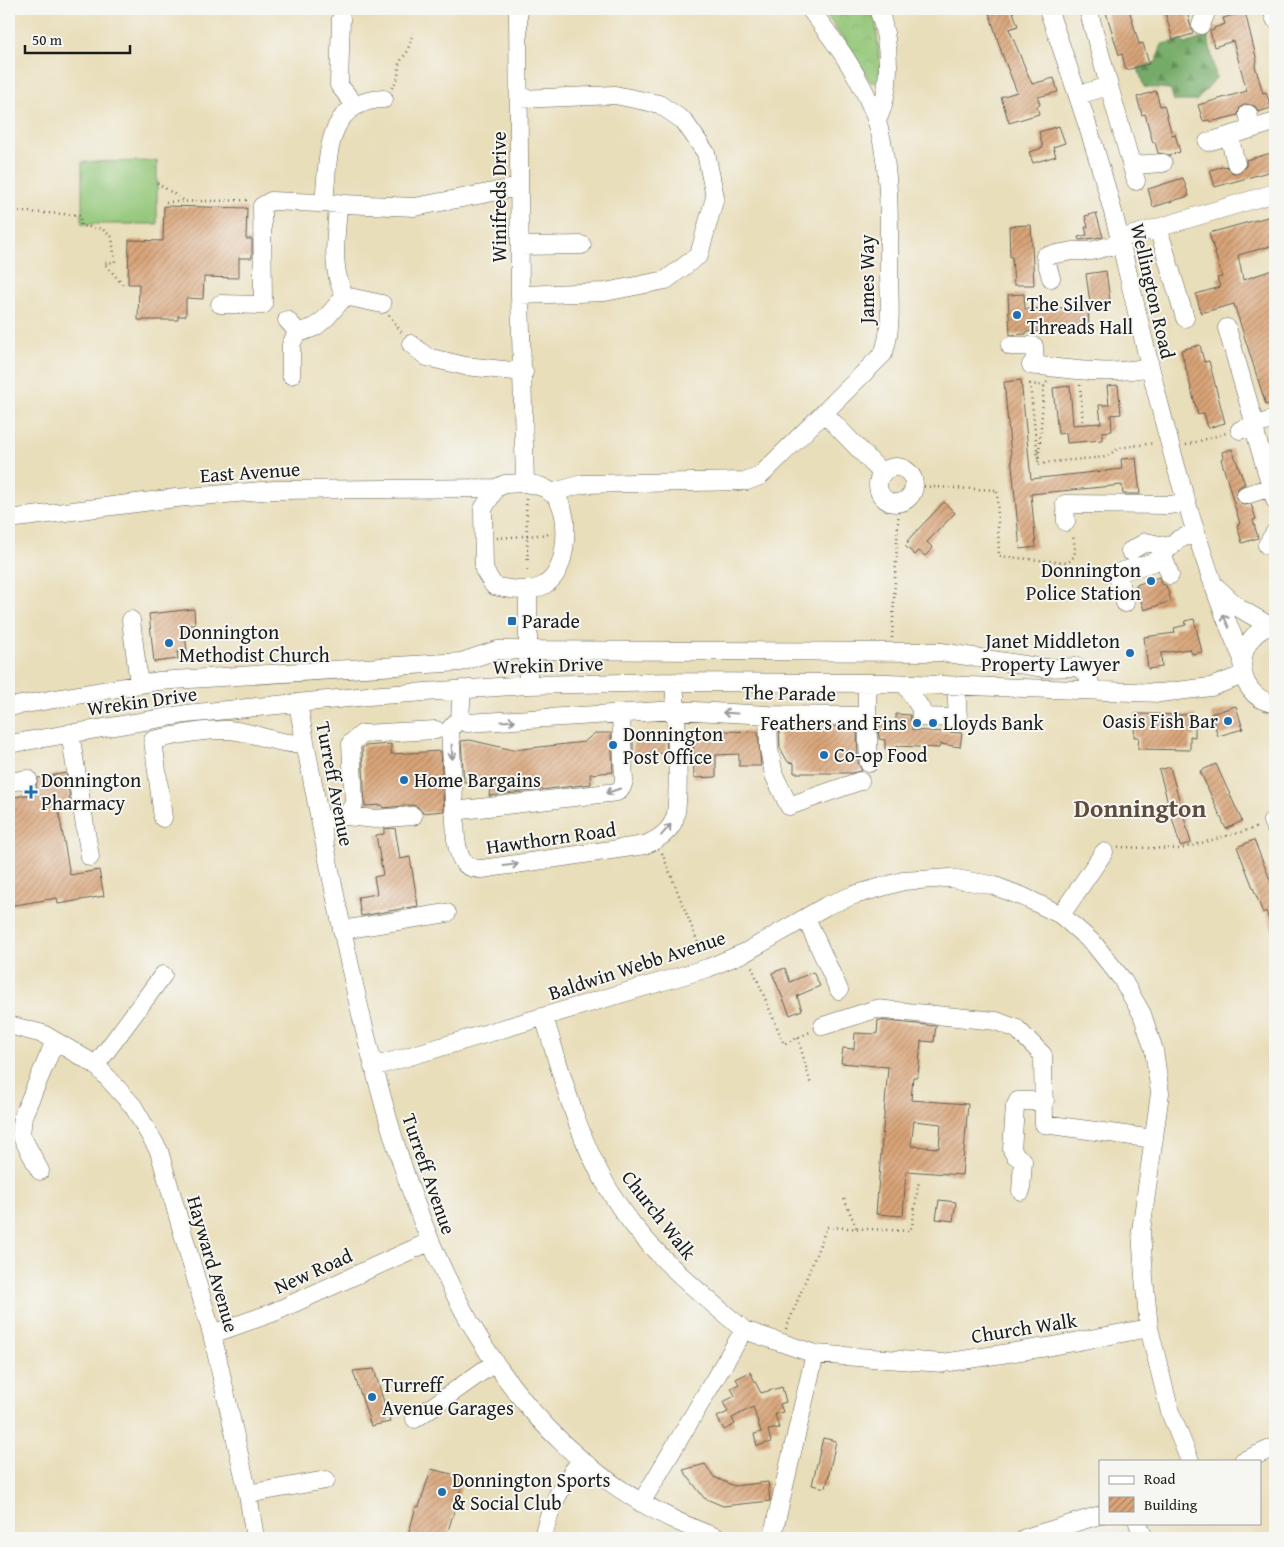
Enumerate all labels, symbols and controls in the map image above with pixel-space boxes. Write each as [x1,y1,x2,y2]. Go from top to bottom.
scale bar [25,22,130,54]
text: 50 m [32,29,63,50]
street label: Winifreds Drive [484,131,513,263]
street label: Wellington Road [1124,220,1183,362]
street label: James Way [852,234,881,327]
place label: The Silver Threads Hall [1027,289,1134,341]
marker: The Silver Threads Hall [1011,309,1023,321]
street label: East Avenue [199,454,301,489]
place label: Donnington Police Station [1026,555,1141,607]
marker: Donnington Police Station [1145,575,1157,587]
place label: Parade [522,606,580,635]
one-way arrow [1220,614,1230,629]
marker: Parade [506,615,518,627]
place label: Donnington Methodist Church [179,617,330,669]
place label: Janet Middleton Property Lawyer [981,626,1120,678]
marker: Donnington Methodist Church [163,637,175,649]
marker: Janet Middleton Property Lawyer [1124,647,1136,659]
street label: Wrekin Drive [492,648,604,681]
street label: The Parade [742,677,836,708]
street label: Wrekin Drive [85,678,199,723]
place label: Oasis Fish Bar [1103,706,1218,735]
place label: Feathers and Fins [761,708,907,737]
place label: Lloyds Bank [943,708,1045,737]
one-way arrow [722,709,738,718]
marker: Oasis Fish Bar [1222,715,1234,727]
one-way arrow [499,716,515,725]
marker: Feathers and Fins [911,717,923,729]
marker: Lloyds Bank [927,717,939,729]
street label: Turreff Avenue [309,719,362,849]
place label: Donnington Post Office [623,719,723,771]
marker: Donnington Post Office [607,739,619,751]
place label: Co-op Food [834,740,928,769]
one-way arrow [447,744,456,760]
marker: Co-op Food [818,749,830,761]
place label: Donnington Pharmacy [41,765,141,817]
place label: Home Bargains [414,765,541,794]
marker: Home Bargains [398,774,410,786]
marker: Donnington Pharmacy [25,786,37,798]
one-way arrow [606,787,621,796]
district label: Donnington [1074,790,1206,826]
street label: Hawthorn Road [484,814,618,861]
one-way arrow [661,824,672,837]
one-way arrow [502,860,518,870]
street label: Baldwin Webb Avenue [545,922,729,1007]
street label: Turreff Avenue [395,1109,464,1238]
street label: Church Walk [615,1164,704,1266]
street label: Hayward Avenue [180,1192,247,1335]
street label: New Road [269,1240,357,1301]
street label: Church Walk [969,1305,1080,1350]
place label: Turreff Avenue Garages [382,1370,514,1422]
marker: Turreff Avenue Garages [366,1391,378,1403]
legend [1099,1460,1262,1524]
place label: Donnington Sports & Social Club [452,1465,611,1517]
text: Road [1144,1468,1175,1489]
marker: Donnington Sports & Social Club [436,1486,448,1498]
text: Building [1144,1494,1198,1515]

